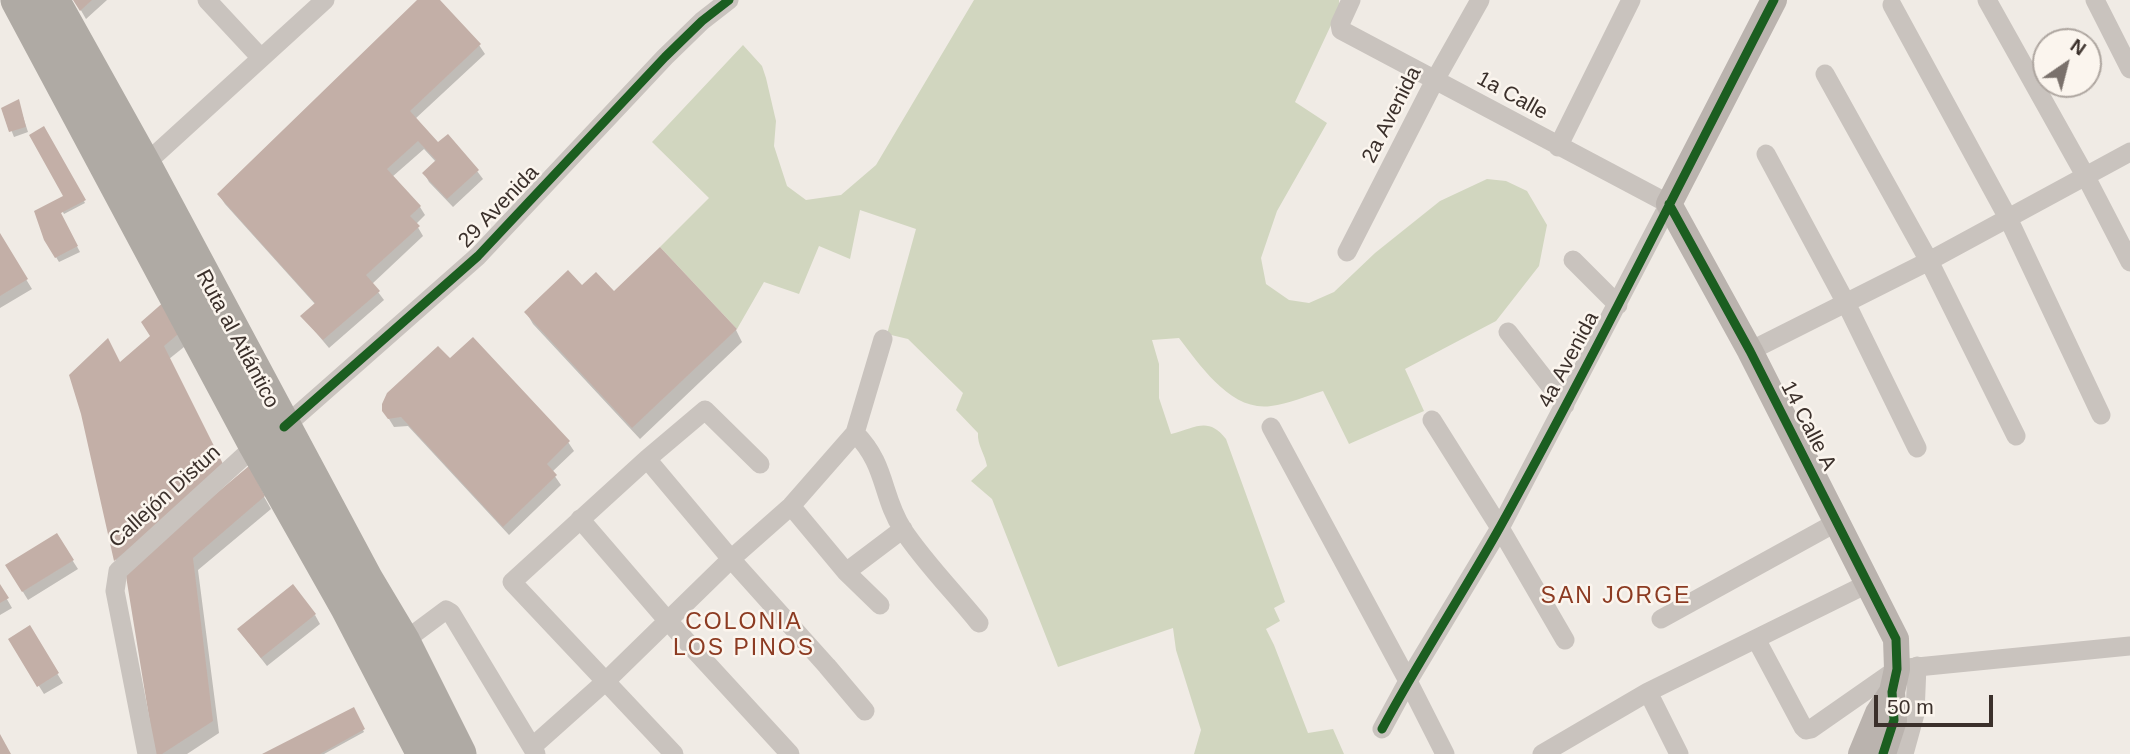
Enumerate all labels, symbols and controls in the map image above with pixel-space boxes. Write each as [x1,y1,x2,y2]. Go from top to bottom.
north arrow [2032,28,2102,98]
text: N [2067,34,2090,60]
street label: 2a Avenida [1357,63,1427,167]
street label: 1a Calle [1472,66,1552,126]
street label: 29 Avenida [454,161,544,253]
street label: Ruta al Atlántico [190,266,284,412]
street label: 4a Avenida [1533,308,1605,412]
street label: 14 Calle A [1775,377,1841,475]
street label: Callejón Distun [104,440,226,554]
district label: SAN JORGE [1542,583,1690,611]
district label: COLONIA LOS PINOS [674,609,814,663]
scale bar [1878,680,1997,724]
text: 50 m [1887,695,1934,718]

